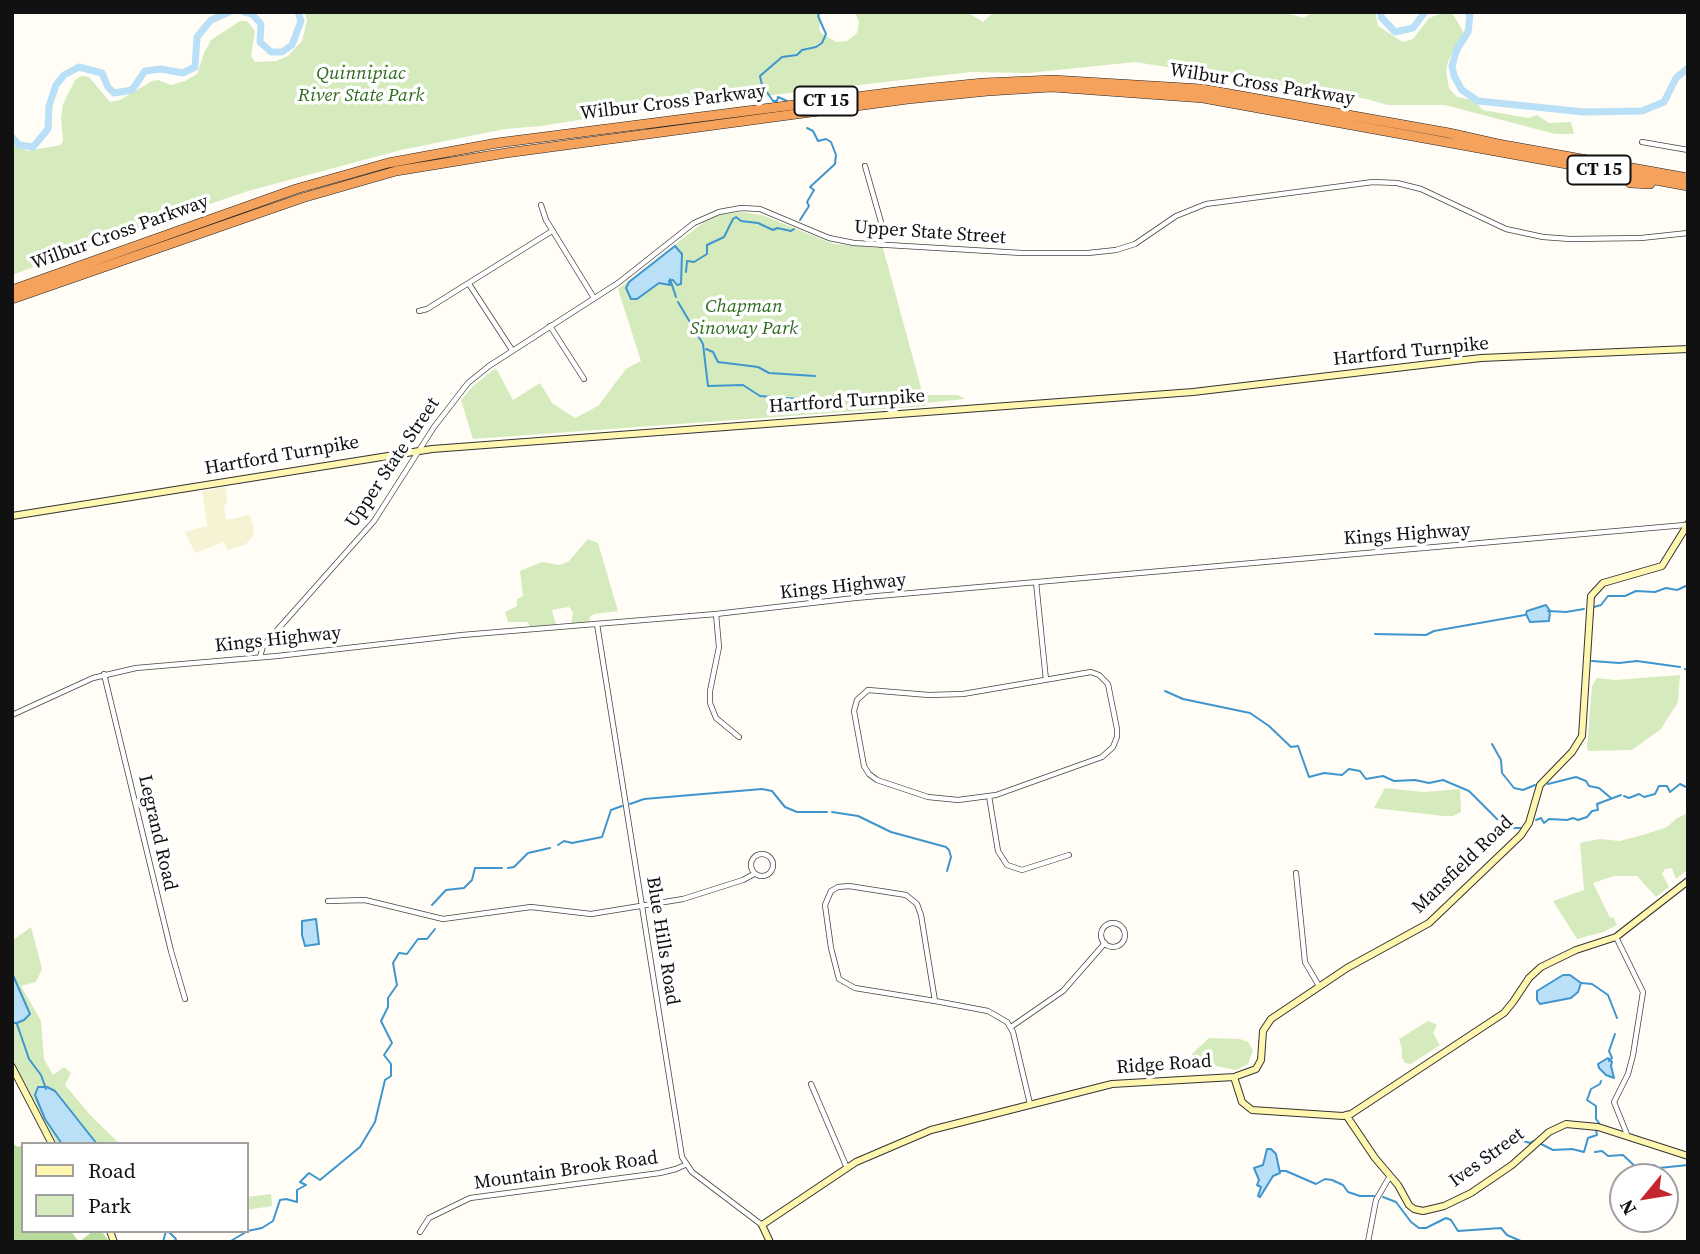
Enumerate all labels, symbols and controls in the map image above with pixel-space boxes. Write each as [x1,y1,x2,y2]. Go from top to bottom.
street label: Wilbur Cross Parkway [1168,59,1356,111]
park label: Quinnipiac River State Park [298,63,424,107]
street label: Wilbur Cross Parkway [579,80,767,126]
road number: CT 15 [794,86,858,116]
road number: CT 15 [1568,155,1630,184]
street label: Wilbur Cross Parkway [28,190,212,276]
street label: Upper State Street [853,216,1007,250]
park label: Chapman Sinoway Park [690,296,798,340]
street label: Hartford Turnpike [1332,332,1490,372]
street label: Hartford Turnpike [768,385,926,419]
street label: Upper State Street [341,394,445,532]
street label: Hartford Turnpike [203,431,361,481]
street label: Kings Highway [1343,519,1471,551]
street label: Kings Highway [779,569,907,605]
street label: Kings Highway [214,622,342,658]
street label: Legrand Road [133,773,181,893]
street label: Mansfield Road [1408,811,1518,919]
street label: Blue Hills Road [641,875,683,1007]
street label: Ridge Road [1116,1050,1212,1080]
street label: Ives Street [1445,1123,1529,1193]
legend [21,1142,248,1233]
street label: Mountain Brook Road [473,1147,659,1195]
text: Road [88,1156,136,1185]
north arrow [1609,1163,1679,1233]
text: Park [88,1191,131,1220]
text: N [1613,1195,1642,1220]

